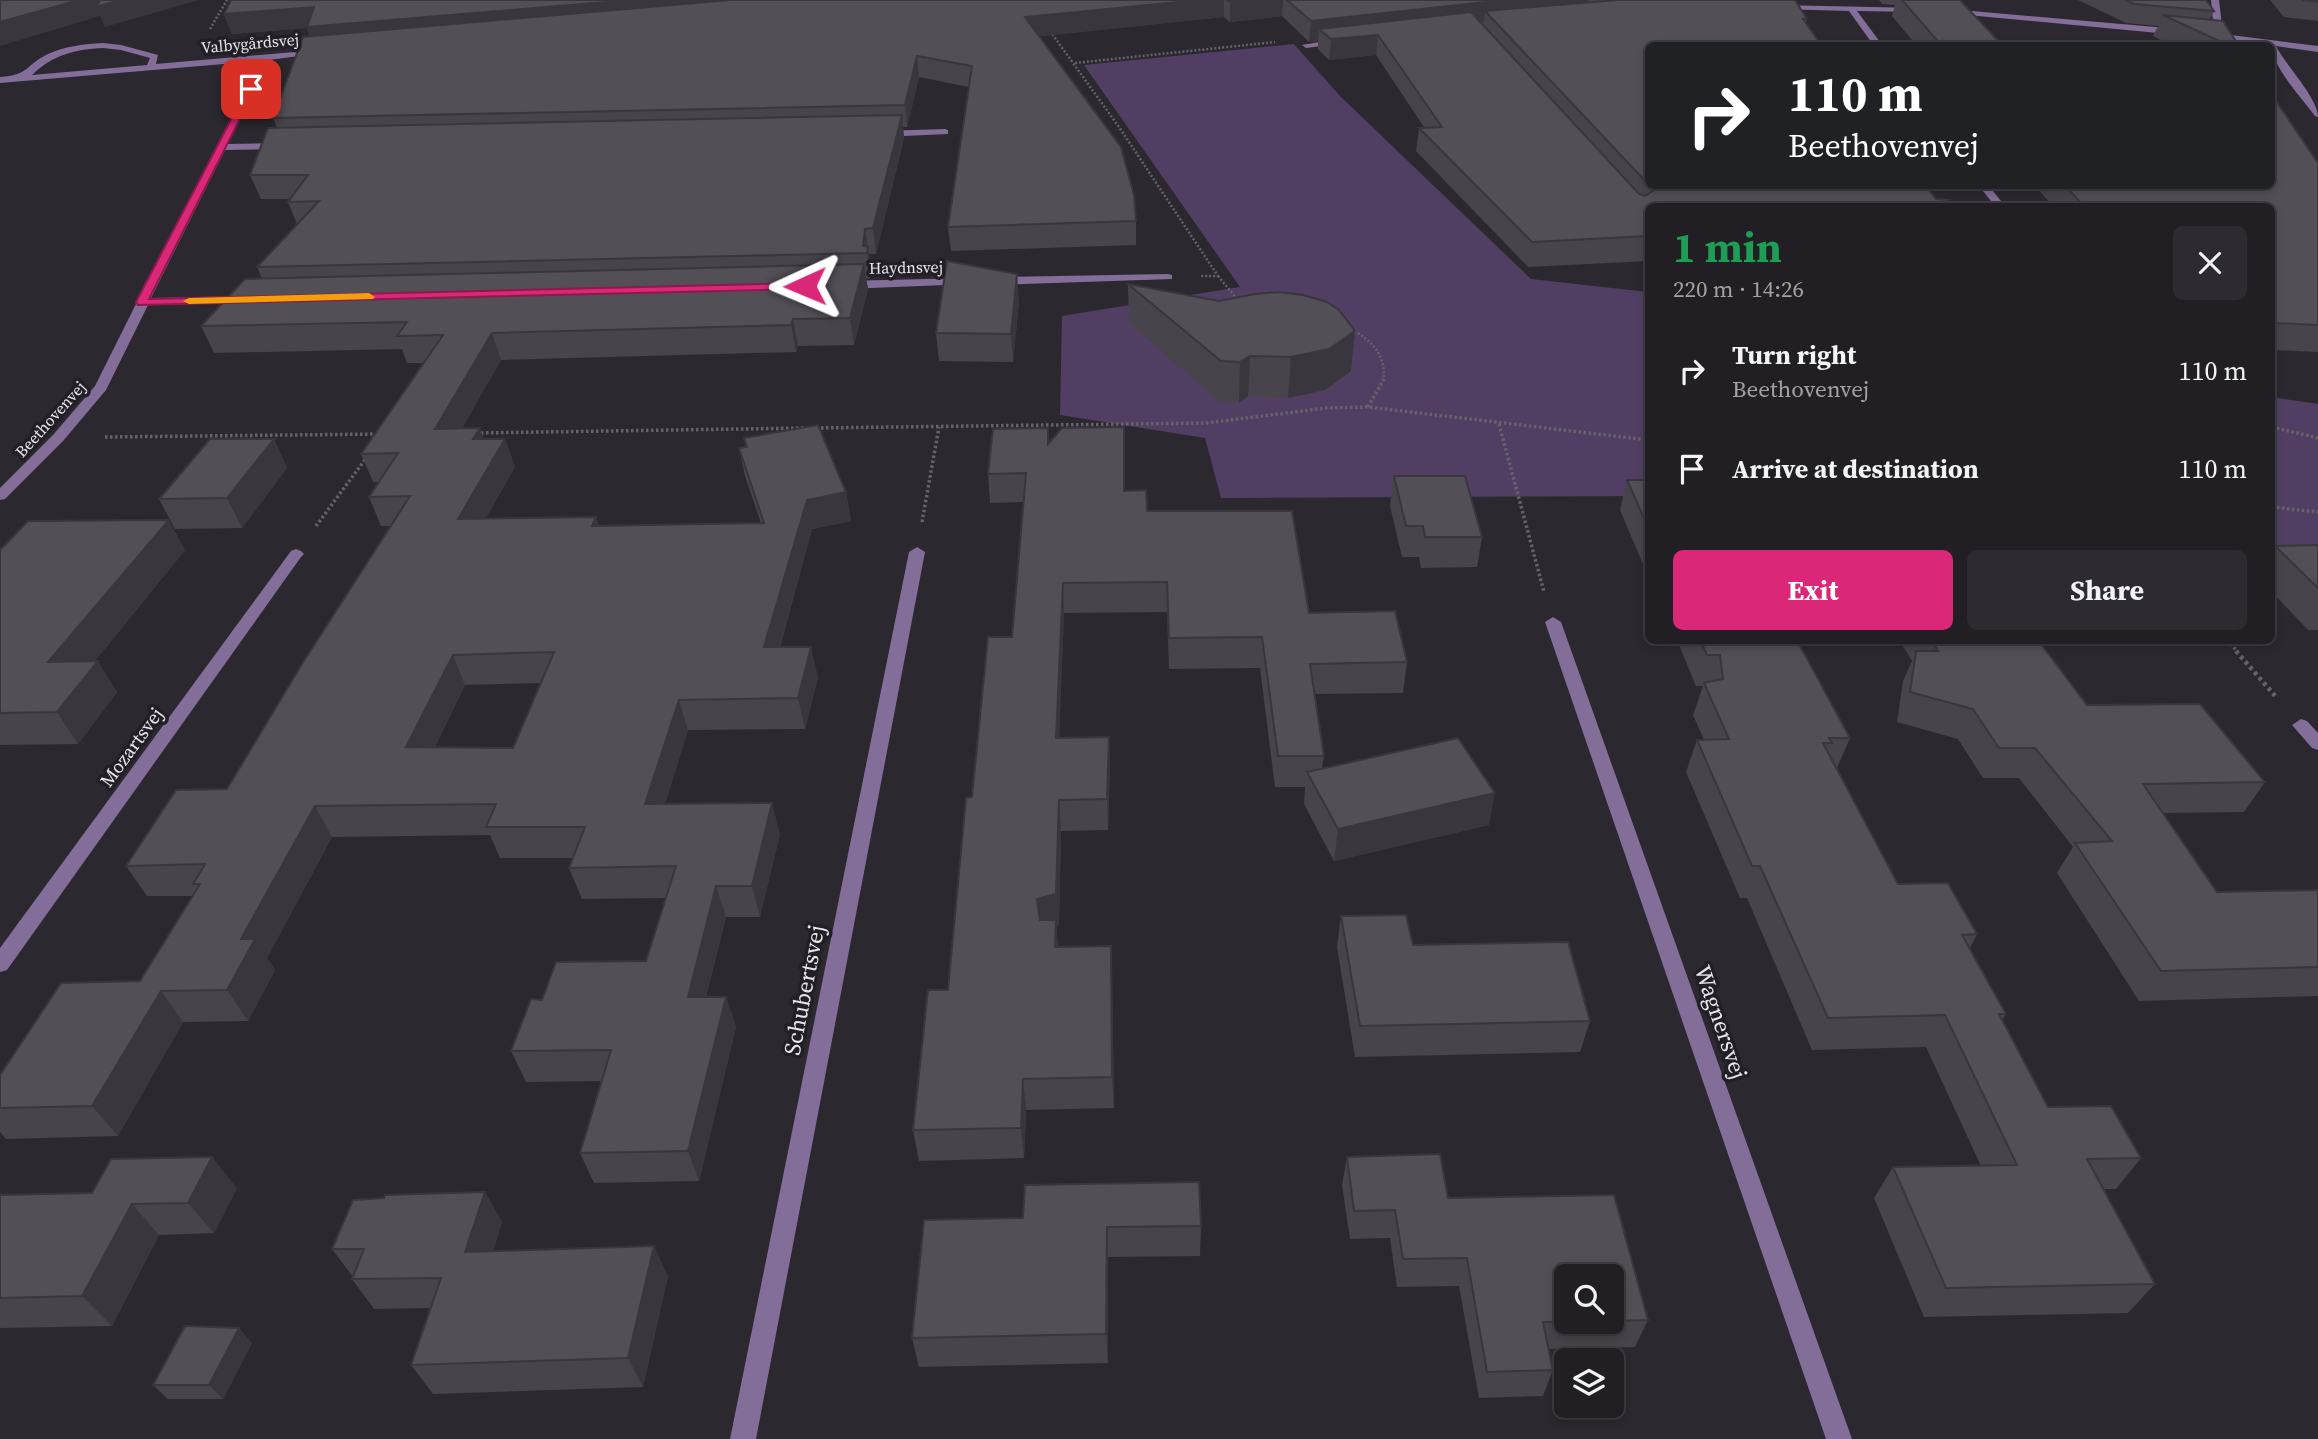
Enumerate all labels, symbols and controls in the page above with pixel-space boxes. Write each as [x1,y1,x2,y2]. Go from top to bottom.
street label: Valbygårdsvej [200,28,300,58]
pin [221,59,281,119]
text: 110 m [1788,60,1923,127]
icon: arrive [232,70,270,108]
icon: right [1673,70,1764,161]
text: Beethovenvej [1788,124,1979,168]
text: 1 min [1673,218,1782,276]
button: close [2173,226,2247,300]
position arrow [768,249,842,323]
street label: Haydnsvej [869,255,943,279]
text: 220 m · 14:26 [1673,273,1804,305]
text: Turn right [1732,337,1856,373]
icon: right [1673,352,1711,390]
text: 110 m [2179,353,2247,389]
text: Beethovenvej [1732,373,1869,405]
street label: Beethovenvej [10,376,90,462]
icon: arrive [1673,450,1711,488]
text: Arrive at destination [1732,451,1979,487]
text: 110 m [2179,451,2247,487]
button: Exit [1673,550,1953,630]
button: Share [1967,550,2247,630]
street label: Mozartsvej [93,702,169,792]
street label: Schubertsvej [776,922,832,1058]
street label: Wagnersvej [1687,961,1755,1083]
map controls [1554,1264,1624,1418]
button: search [1554,1264,1624,1334]
button: layers [1554,1348,1624,1418]

